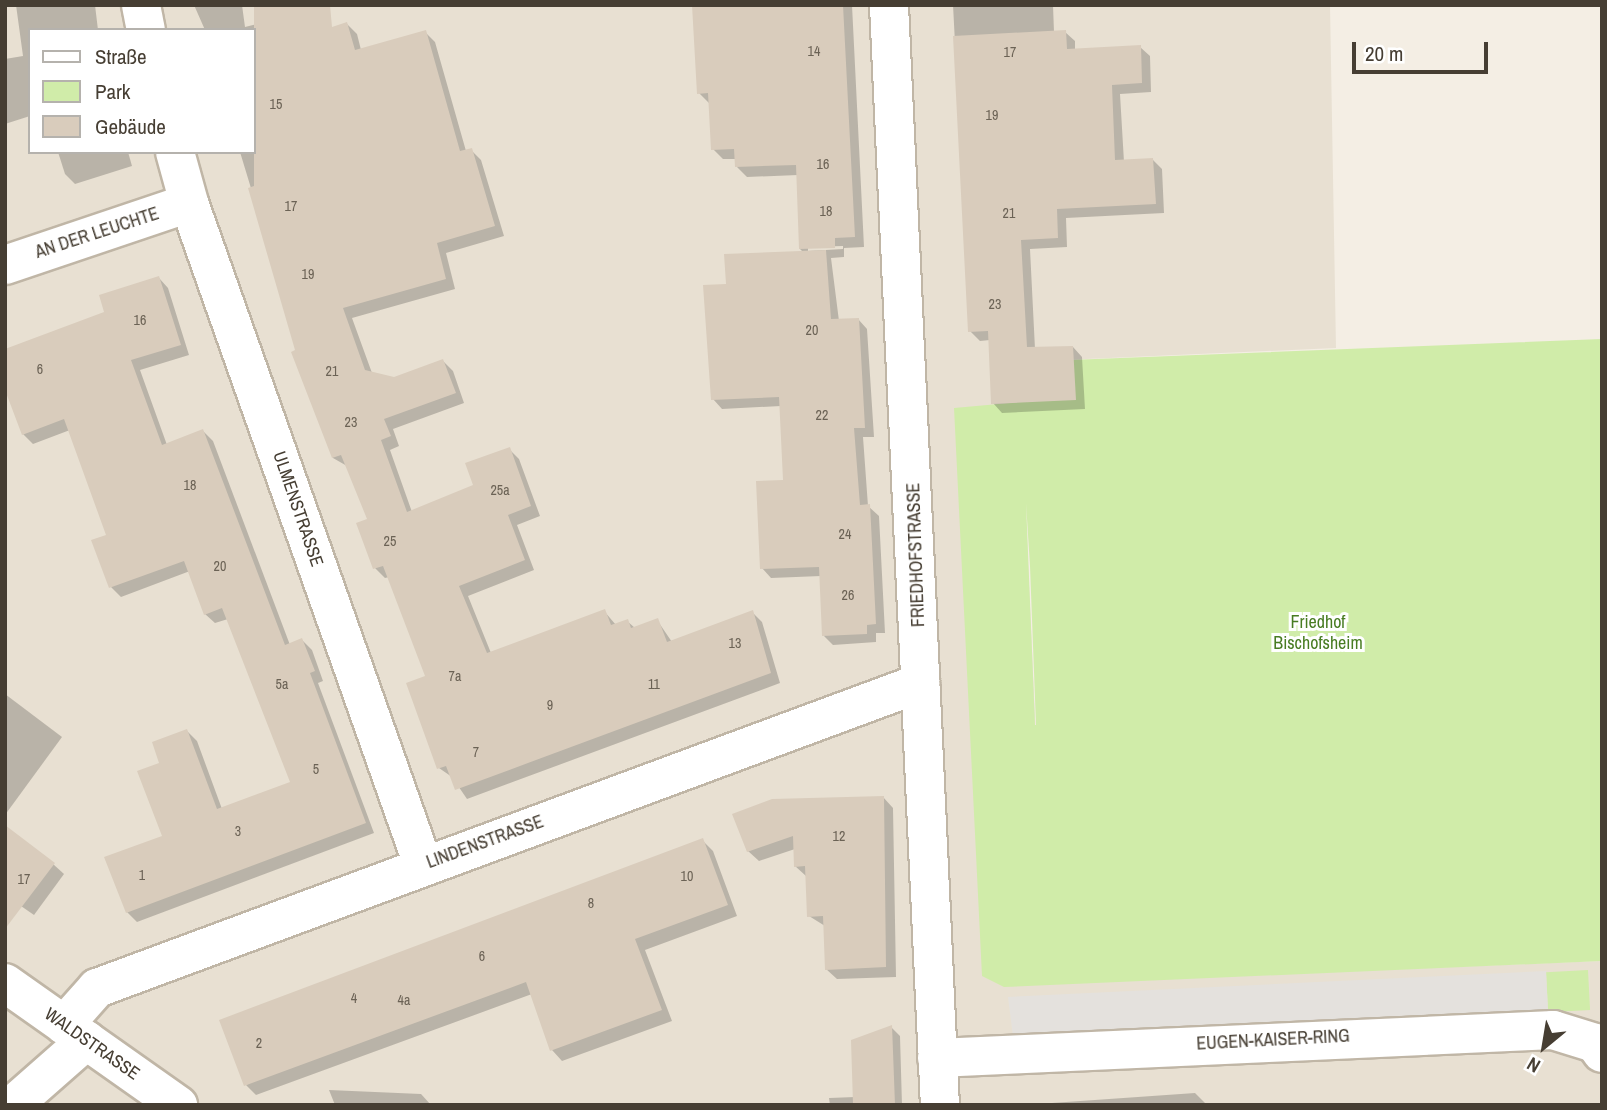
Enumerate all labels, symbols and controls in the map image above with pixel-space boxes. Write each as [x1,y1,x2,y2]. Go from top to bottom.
legend [28,28,256,154]
scale bar [1355,28,1492,72]
text: 20 m [1365,39,1403,68]
text: Straße [95,42,147,71]
house number: 14 [808,43,820,59]
house number: 17 [1004,44,1016,60]
text: Park [95,77,130,106]
house number: 15 [270,96,282,112]
house number: 19 [986,107,998,123]
text: Gebäude [95,112,166,141]
house number: 16 [817,156,829,172]
house number: 17 [285,198,297,214]
street label: AN DER LEUCHTE [32,203,162,263]
house number: 18 [820,203,832,219]
house number: 21 [1003,205,1015,221]
house number: 19 [302,266,314,282]
house number: 23 [989,296,1001,312]
house number: 16 [134,312,146,328]
house number: 20 [806,322,818,338]
house number: 6 [37,361,43,377]
house number: 21 [326,363,338,379]
house number: 22 [816,407,828,423]
house number: 23 [345,414,357,430]
street label: ULMENSTRASSE [268,448,328,570]
house number: 18 [184,477,196,493]
house number: 25a [490,482,510,498]
street label: FRIEDHOFSTRASSE [903,482,929,628]
house number: 24 [839,526,851,542]
house number: 25 [384,533,396,549]
house number: 20 [214,558,226,574]
house number: 26 [842,587,854,603]
park label: Friedhof Bischofsheim [1273,612,1363,654]
house number: 13 [729,635,741,651]
house number: 7a [449,668,461,684]
house number: 5a [276,676,288,692]
house number: 11 [648,676,660,692]
house number: 9 [547,697,553,713]
house number: 7 [473,744,479,760]
house number: 5 [313,761,319,777]
street label: LINDENSTRASSE [424,811,546,873]
house number: 3 [235,823,241,839]
house number: 12 [833,828,845,844]
house number: 1 [139,867,145,883]
house number: 10 [681,868,693,884]
house number: 17 [18,871,30,887]
house number: 8 [588,895,594,911]
house number: 6 [479,948,485,964]
house number: 4 [351,990,357,1006]
house number: 4a [398,992,410,1008]
street label: WALDSTRASSE [40,1003,144,1085]
north arrow [1509,1012,1579,1082]
street label: EUGEN-KAISER-RING [1196,1025,1350,1055]
house number: 2 [256,1035,262,1051]
text: N [1522,1051,1545,1079]

